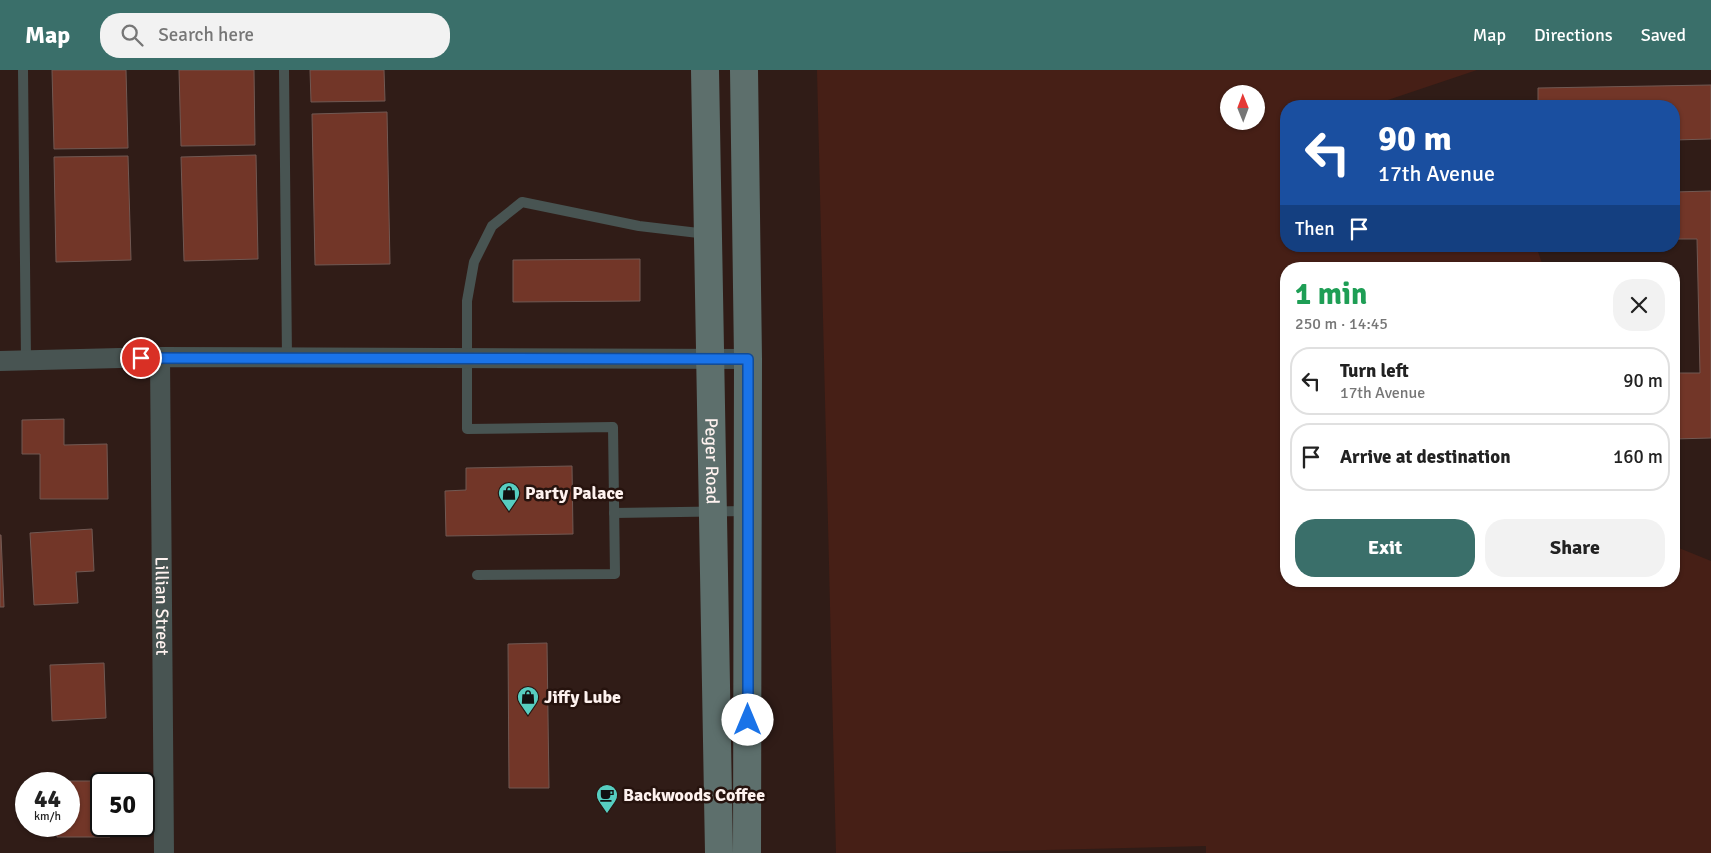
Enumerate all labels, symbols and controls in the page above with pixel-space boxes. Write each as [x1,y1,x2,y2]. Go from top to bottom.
search box [100,13,450,58]
text: Map [25,20,70,50]
icon: search [118,21,146,49]
text: Search here [158,23,254,47]
text: Map [1473,24,1506,46]
text: Directions [1534,24,1613,46]
text: Saved [1641,24,1686,46]
north arrow [1220,85,1265,130]
map controls [1220,85,1265,130]
text: 90 m [1378,117,1452,160]
icon: left [1295,120,1360,185]
text: 17th Avenue [1378,160,1495,187]
icon: arrive [1345,215,1373,243]
text: Then [1295,217,1335,241]
text: 1 min [1295,276,1367,313]
button: close [1613,279,1665,331]
text: 250 m · 14:45 [1295,314,1388,334]
pin [120,337,162,379]
icon: arrive [127,344,155,372]
text: Turn left [1340,359,1409,383]
icon: left [1297,367,1325,395]
text: 90 m [1623,369,1663,393]
text: 17th Avenue [1340,383,1425,403]
street label: Peger Road [700,418,724,504]
icon: arrive [1297,443,1325,471]
text: Arrive at destination [1340,445,1511,469]
text: 160 m [1613,445,1663,469]
shop icon: Party Palace [497,481,521,512]
place label: Party Palace [525,482,624,504]
button: Exit [1295,519,1475,577]
button: Share [1485,519,1665,577]
street label: Lillian Street [151,556,173,656]
shop icon: Jiffy Lube [516,685,540,716]
place label: Jiffy Lube [544,686,621,708]
position arrow [721,693,773,745]
speed limit sign: 50 [90,772,155,837]
text: 44 [34,783,61,814]
cafe icon: Backwoods Coffee [595,783,619,814]
place label: Backwoods Coffee [623,784,765,806]
text: km/h [34,809,61,824]

